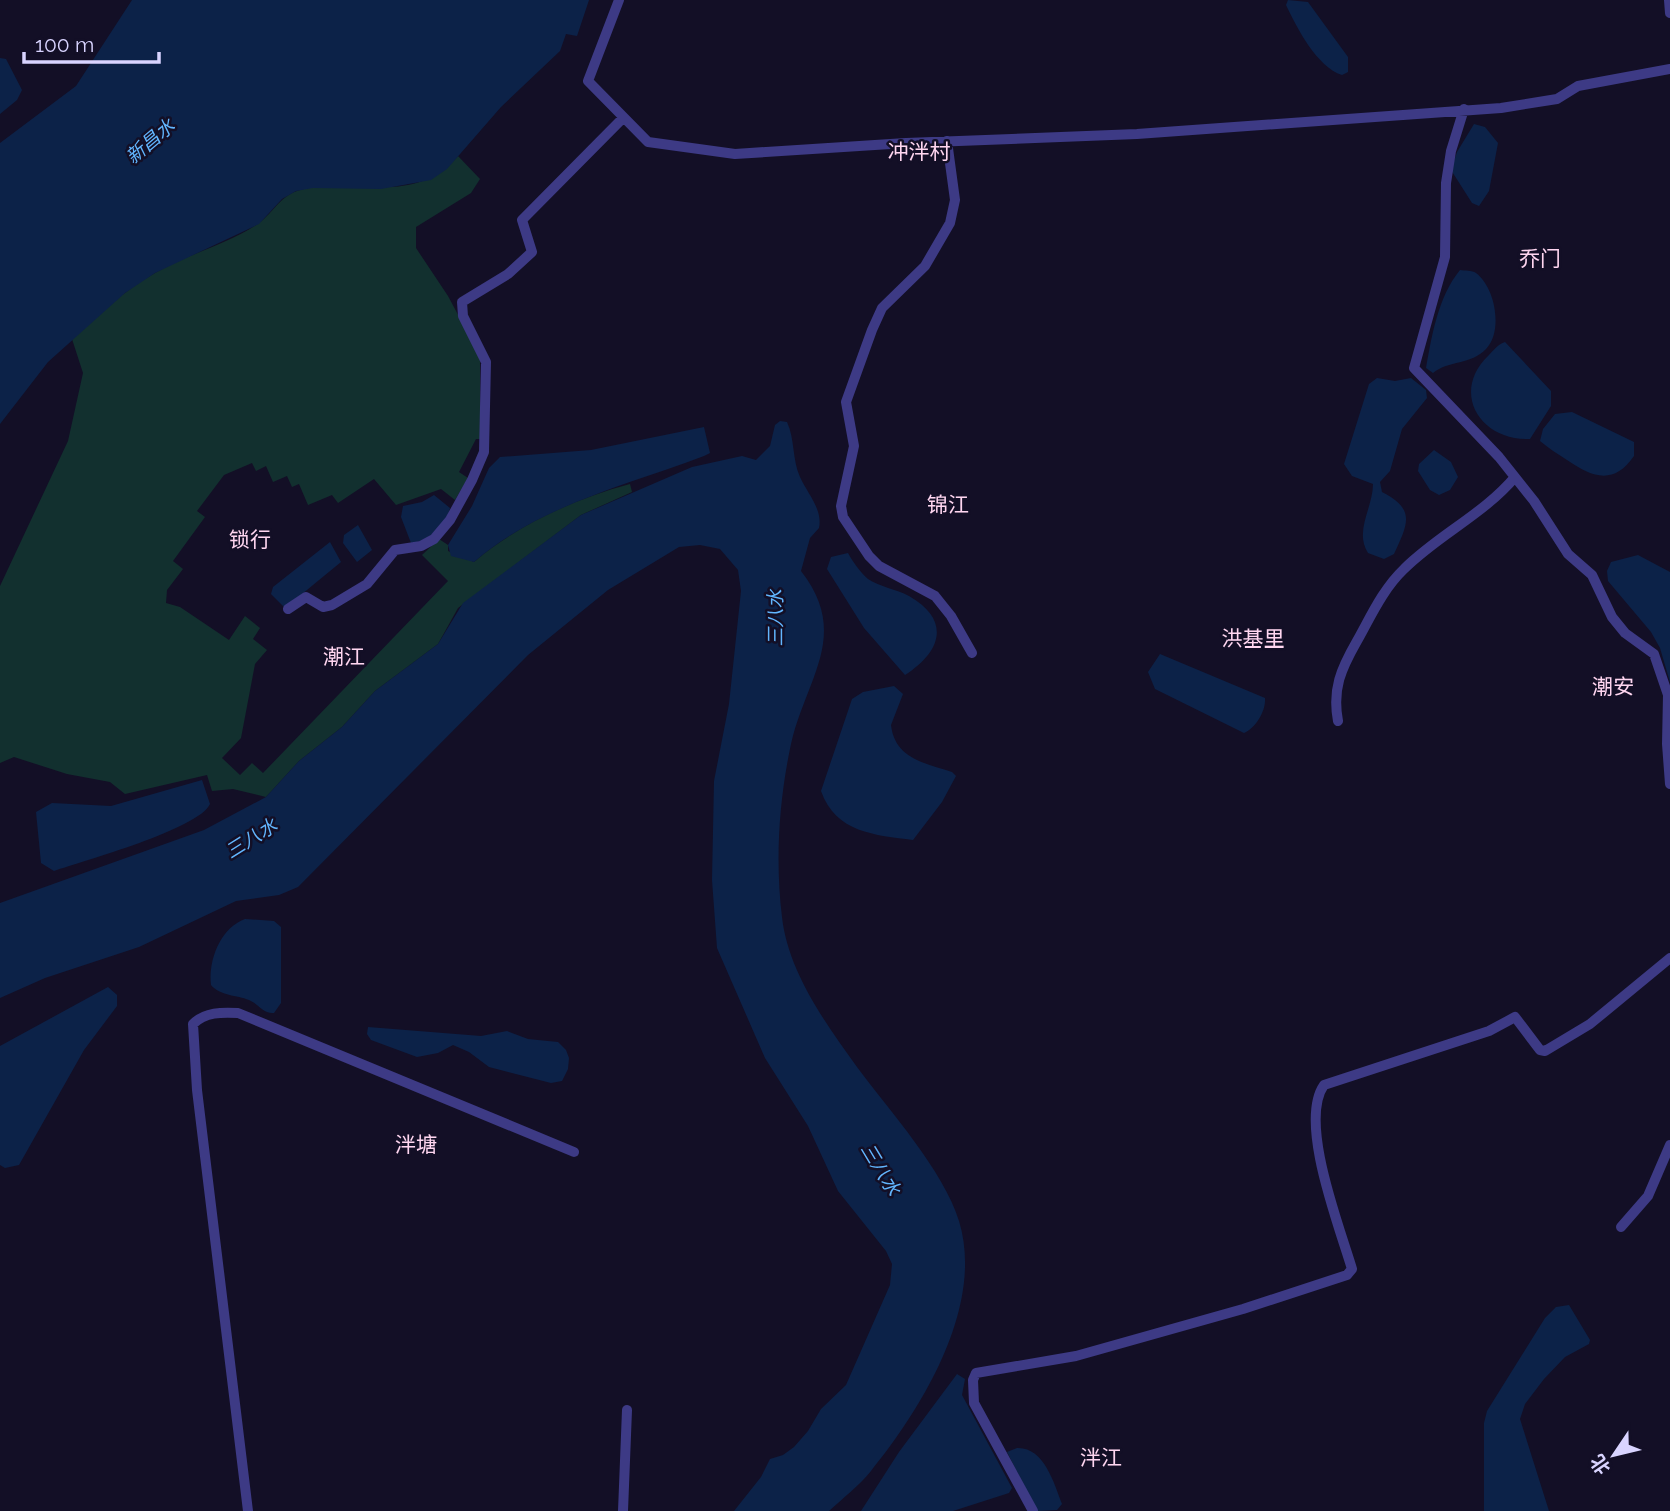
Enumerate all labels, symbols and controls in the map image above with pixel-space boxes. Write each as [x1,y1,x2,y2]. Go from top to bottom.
scale bar [24,21,159,65]
text: 100 m [35,32,94,57]
water label: 新昌水 [121,114,180,168]
district label: 冲泮村 [888,139,951,164]
district label: 乔门 [1519,246,1561,271]
district label: 锦江 [927,492,969,517]
district label: 锁行 [229,527,271,552]
water label: 三八水 [764,589,786,647]
district label: 洪基里 [1222,626,1285,651]
district label: 潮江 [323,644,365,669]
district label: 潮安 [1592,674,1634,699]
water label: 三八水 [221,813,282,862]
district label: 泮塘 [395,1132,437,1157]
water label: 三八水 [857,1139,906,1200]
north arrow [1579,1420,1649,1490]
district label: 泮江 [1080,1445,1122,1470]
text: 北 [1586,1451,1615,1479]

